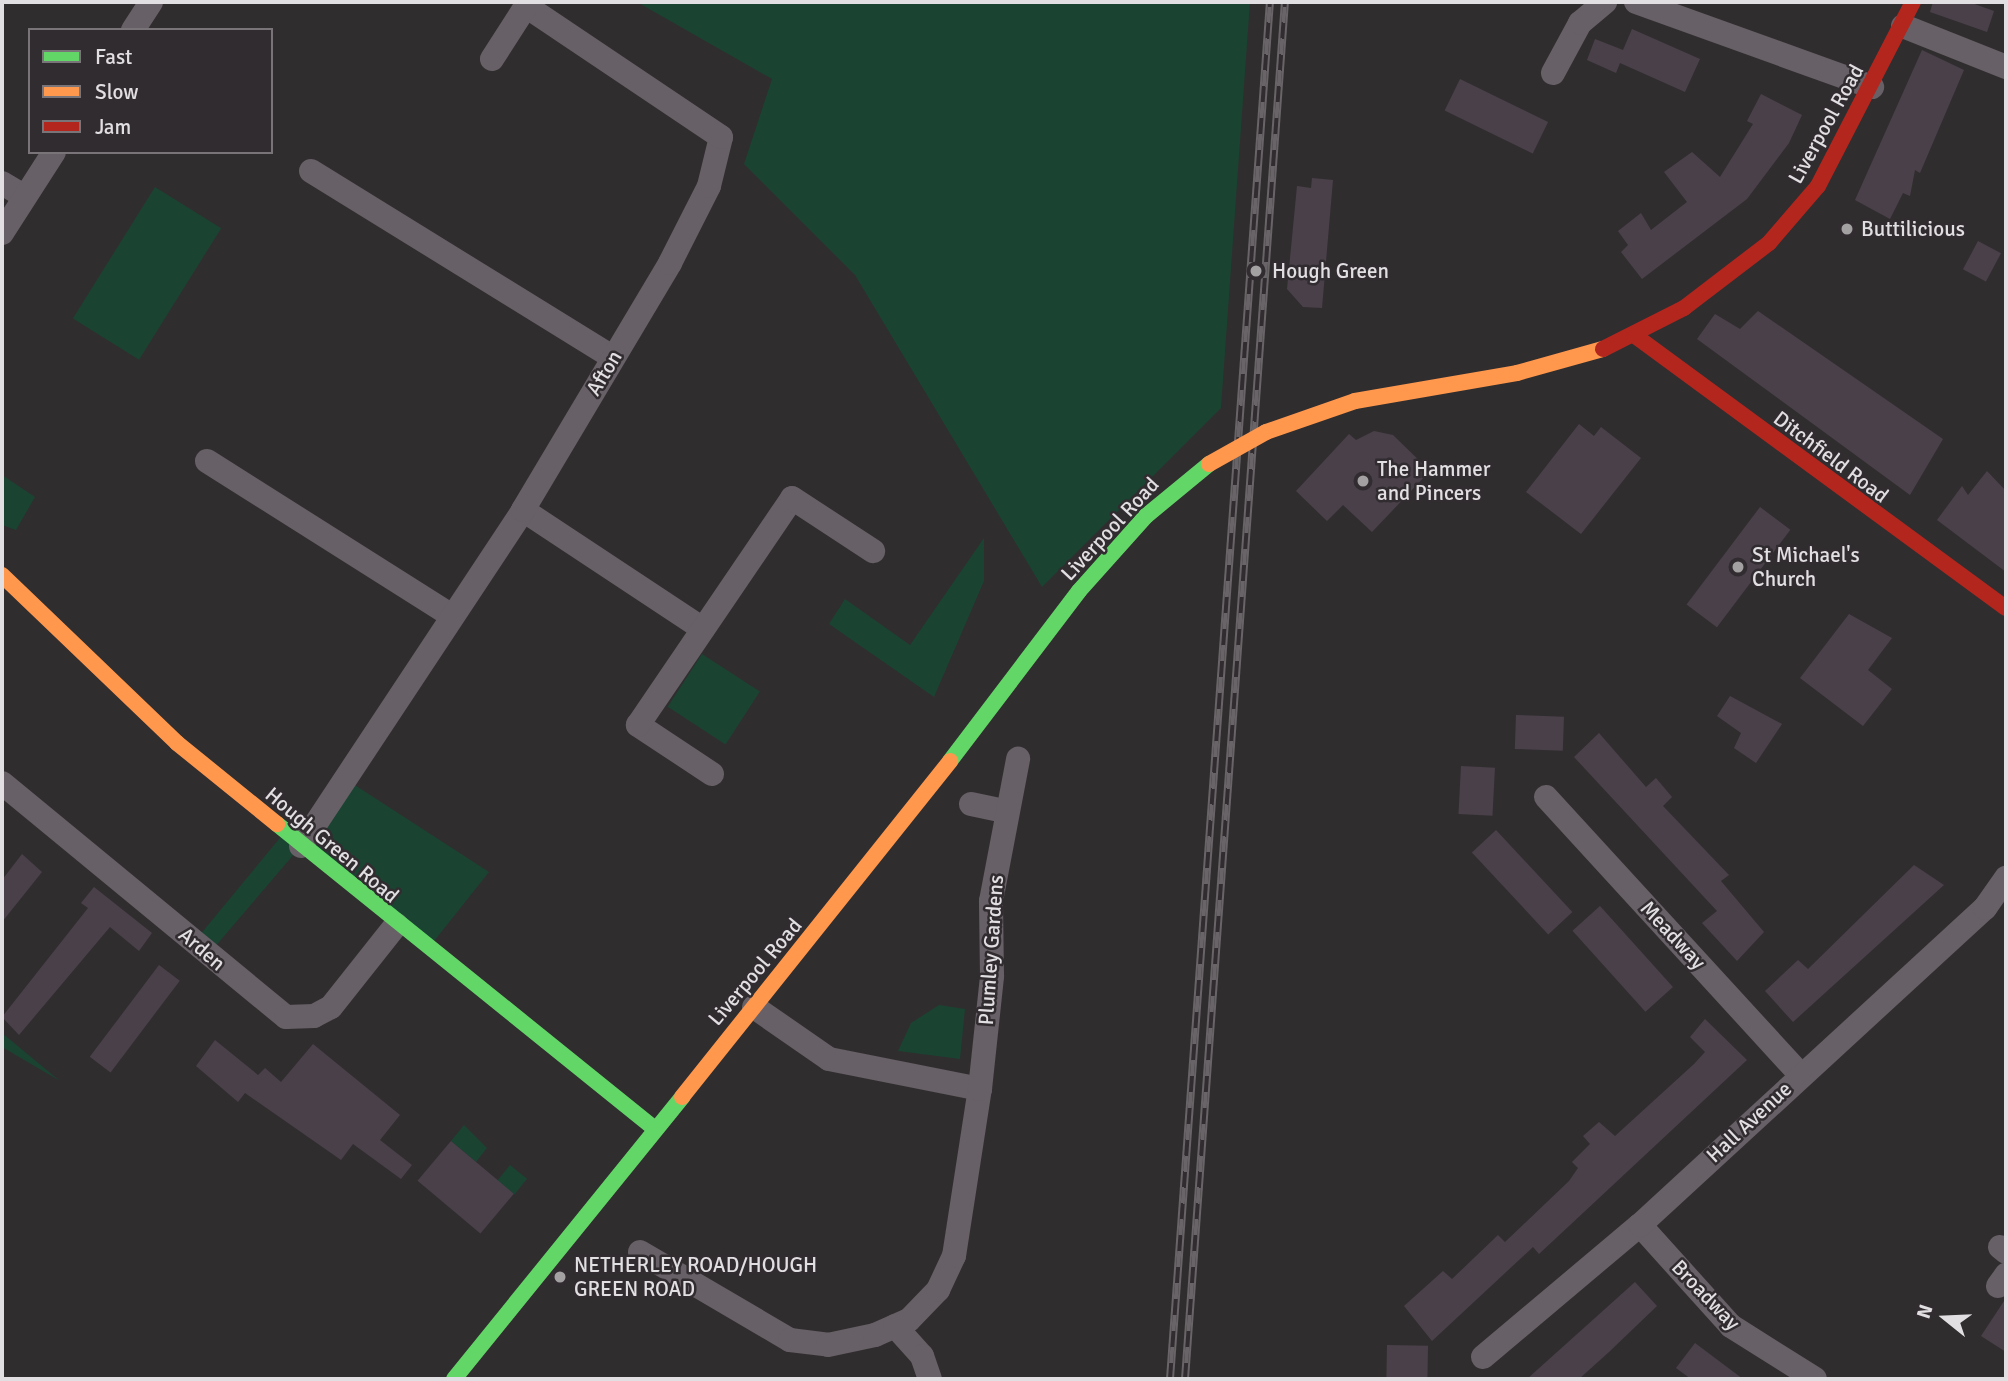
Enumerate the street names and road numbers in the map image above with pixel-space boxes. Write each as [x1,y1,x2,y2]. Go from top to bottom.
street label: Liverpool Road [1783,60,1869,188]
street label: Afton [581,346,627,400]
street label: Ditchfield Road [1769,406,1893,508]
street label: Liverpool Road [1056,472,1164,586]
street label: Hough Green Road [260,782,404,908]
street label: Plumley Gardens [973,874,1009,1026]
street label: Meadway [1635,896,1711,974]
street label: Liverpool Road [703,913,807,1031]
street label: Arden [174,922,230,976]
street label: Hall Avenue [1701,1076,1797,1168]
street label: Broadway [1667,1255,1745,1335]

